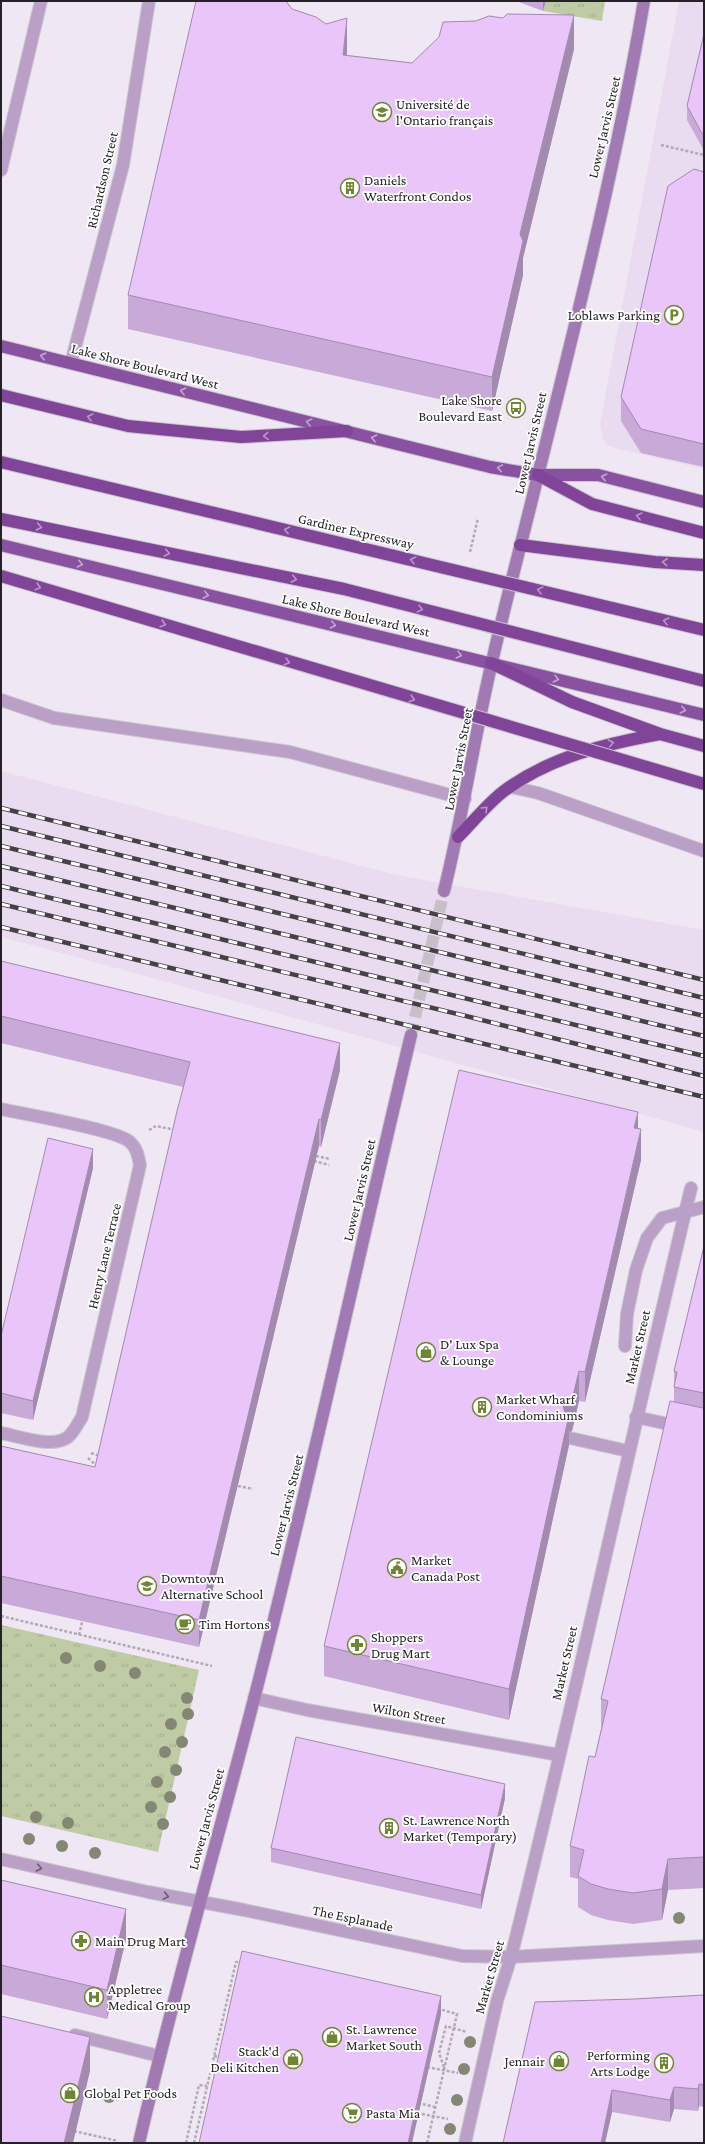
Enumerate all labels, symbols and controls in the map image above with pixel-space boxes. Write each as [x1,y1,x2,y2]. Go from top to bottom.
street label: Lower Jarvis Street [584,74,624,180]
place label: Université de l'Ontario français [396,96,493,128]
school or university icon: Université de l'Ontario français [371,101,393,123]
street label: Richardson Street [83,130,121,230]
place label: Daniels Waterfront Condos [364,172,471,204]
building icon: Daniels Waterfront Condos [339,177,361,199]
parking icon: Loblaws Parking [663,304,685,326]
place label: Loblaws Parking [568,307,660,323]
street label: Lake Shore Boulevard West [70,340,221,392]
one-way arrow [40,352,47,361]
one-way arrow [180,387,186,395]
street label: Lower Jarvis Street [510,390,550,496]
place label: Lake Shore Boulevard East [418,392,502,424]
bus stop icon: Lake Shore Boulevard East [505,397,527,419]
one-way arrow [87,413,93,421]
one-way arrow [306,418,313,427]
one-way arrow [263,431,269,440]
one-way arrow [370,434,377,443]
one-way arrow [497,464,503,473]
one-way arrow [601,473,608,482]
street label: Gardiner Expressway [296,510,416,552]
one-way arrow [636,512,643,521]
one-way arrow [36,523,42,531]
one-way arrow [284,526,290,534]
one-way arrow [163,548,170,557]
one-way arrow [410,556,416,564]
one-way arrow [662,558,668,567]
one-way arrow [77,560,83,568]
one-way arrow [291,574,297,582]
one-way arrow [35,582,42,591]
one-way arrow [536,587,543,595]
one-way arrow [203,590,209,598]
street label: Lake Shore Boulevard West [281,590,432,640]
one-way arrow [417,604,424,612]
one-way arrow [663,617,669,625]
one-way arrow [159,619,166,628]
one-way arrow [329,620,336,628]
one-way arrow [455,650,462,659]
one-way arrow [284,657,291,666]
one-way arrow [553,675,560,683]
one-way arrow [408,694,415,703]
one-way arrow [679,705,686,714]
street label: Lower Jarvis Street [440,706,476,812]
one-way arrow [608,740,614,748]
one-way arrow [481,806,488,814]
street label: Lower Jarvis Street [339,1137,379,1243]
street label: Henry Lane Terrace [84,1202,124,1310]
street label: Market Street [621,1308,653,1386]
place label: D' Lux Spa & Lounge [440,1336,500,1368]
shop icon: D' Lux Spa & Lounge [415,1341,437,1363]
place label: Market Wharf Condominiums [496,1391,583,1423]
building icon: Market Wharf Condominiums [471,1396,493,1418]
street label: Lower Jarvis Street [266,1452,306,1558]
place label: Market Canada Post [411,1552,480,1584]
public building icon: Market Canada Post [386,1557,408,1579]
place label: Downtown Alternative School [161,1570,263,1602]
school or university icon: Downtown Alternative School [136,1575,158,1597]
cafe icon: Tim Hortons [174,1613,196,1635]
place label: Tim Hortons [199,1616,270,1632]
street label: Market Street [548,1624,580,1702]
place label: Shoppers Drug Mart [371,1629,430,1661]
pharmacy icon: Shoppers Drug Mart [346,1634,368,1656]
street label: Wilton Street [371,1699,447,1727]
street label: Lower Jarvis Street [185,1766,227,1872]
place label: St. Lawrence North Market (Temporary) [403,1812,517,1845]
building icon: St. Lawrence North Market (Temporary) [378,1817,400,1839]
one-way arrow [35,1863,42,1872]
one-way arrow [163,1891,169,1900]
street label: The Esplanade [311,1902,395,1934]
pharmacy icon: Main Drug Mart [70,1930,92,1952]
place label: Main Drug Mart [95,1933,186,1949]
street label: Market Street [471,1938,507,2016]
place label: Appletree Medical Group [108,1981,191,2013]
hospital icon: Appletree Medical Group [83,1986,105,2008]
place label: St. Lawrence Market South [346,2021,423,2053]
shop icon: St. Lawrence Market South [321,2026,343,2048]
place label: Stack'd Deli Kitchen [210,2043,280,2075]
place label: Performing Arts Lodge [587,2047,650,2079]
shop icon: Stack'd Deli Kitchen [282,2048,304,2070]
shop icon: Jennair [548,2050,570,2072]
building icon: Performing Arts Lodge [653,2052,675,2074]
place label: Jennair [503,2053,545,2069]
shop icon: Global Pet Foods [59,2082,81,2104]
place label: Global Pet Foods [84,2085,177,2101]
supermarket icon: Pasta Mia [341,2102,363,2124]
place label: Pasta Mia [366,2105,421,2121]

